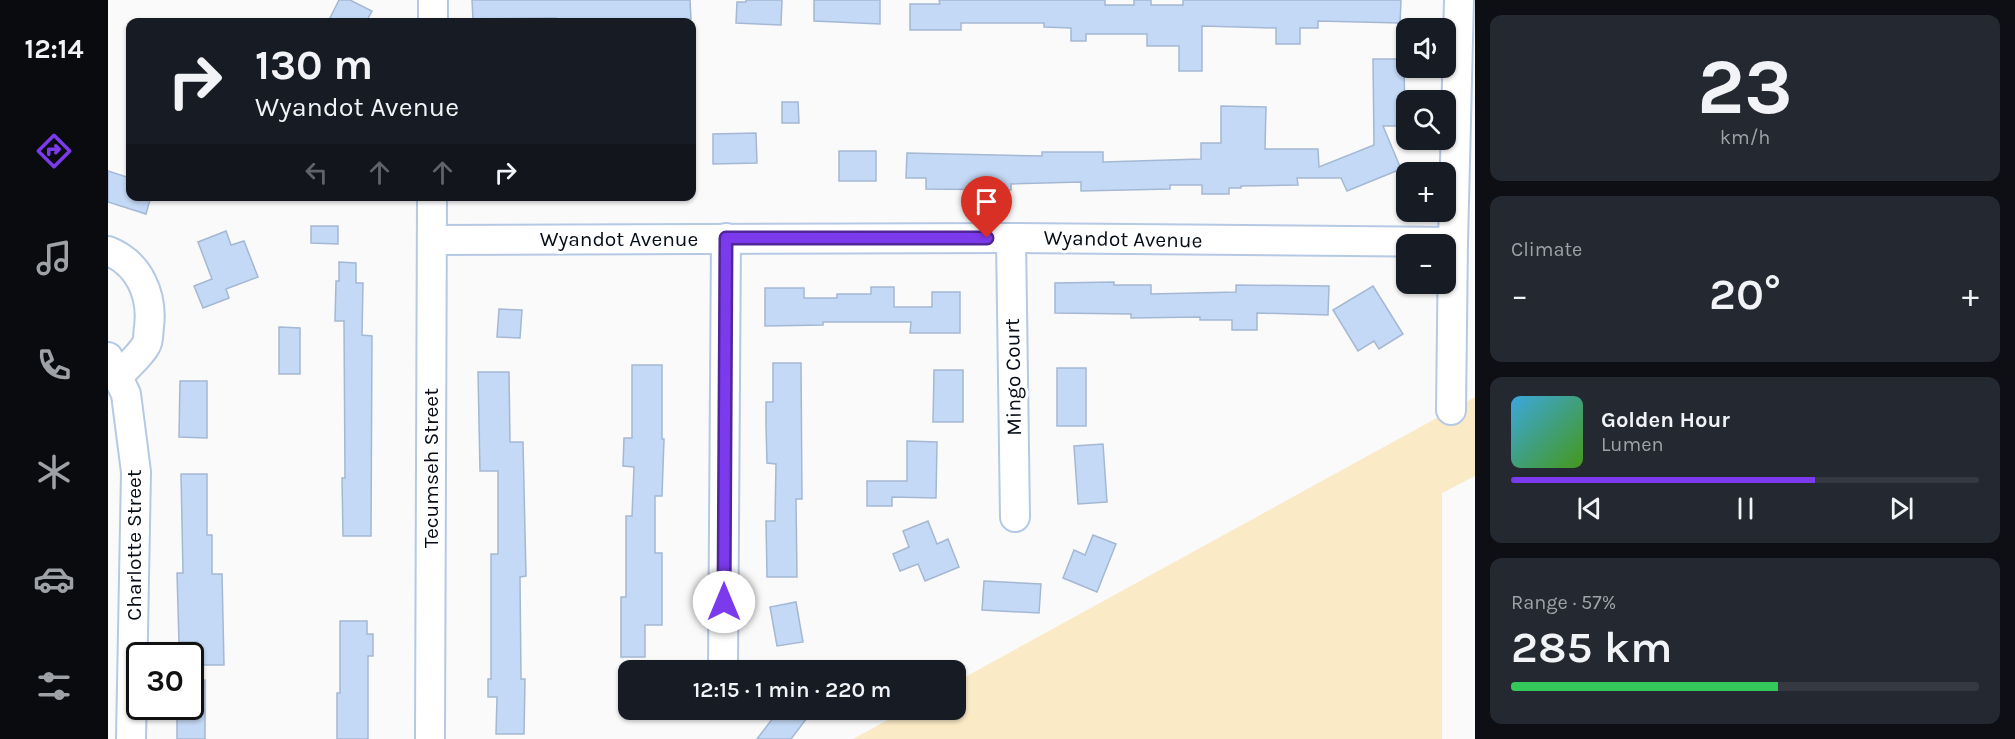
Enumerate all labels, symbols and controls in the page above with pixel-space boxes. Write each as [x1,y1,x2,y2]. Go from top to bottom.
map controls [1396,18,1456,294]
button: sound [1396,18,1456,78]
text: 12:14 [25,33,83,65]
text: 130 m [255,40,373,90]
text: 23 [1697,41,1793,133]
icon: right [156,42,234,120]
button: search [1396,90,1456,150]
text: Wyandot Avenue [255,91,459,123]
text: km/h [1720,126,1770,149]
icon: directions [33,130,75,172]
icon: left [300,156,333,189]
icon: ahead [363,156,396,189]
icon: ahead [426,156,459,189]
icon: right [489,156,522,189]
button: + [1396,162,1456,222]
pin [961,176,1012,238]
icon: arrive [970,185,1003,218]
street label: Wyandot Avenue [1043,226,1203,252]
street label: Wyandot Avenue [540,227,698,251]
button: − [1396,234,1456,294]
icon: music [33,237,75,279]
text: Climate [1511,238,1582,261]
text: 20° [1709,268,1781,320]
text: − [1511,276,1528,314]
text: + [1962,276,1979,314]
street label: Mingo Court [1000,318,1026,436]
icon: phone [33,344,75,386]
street label: Tecumseh Street [419,388,443,548]
text: Golden Hour [1601,407,1730,433]
text: Lumen [1601,433,1664,456]
icon: climate [33,451,75,493]
street label: Charlotte Street [122,469,146,621]
icon: previous [1573,492,1606,525]
icon: pause [1729,492,1762,525]
icon: next [1885,492,1918,525]
icon: car [33,558,75,600]
position arrow [692,570,756,634]
text: Range · 57% [1511,591,1616,614]
text: 285 km [1511,621,1673,673]
speed limit sign: 30 [126,642,204,720]
icon: filters [33,665,75,707]
text: 12:15 · 1 min · 220 m [693,677,891,703]

